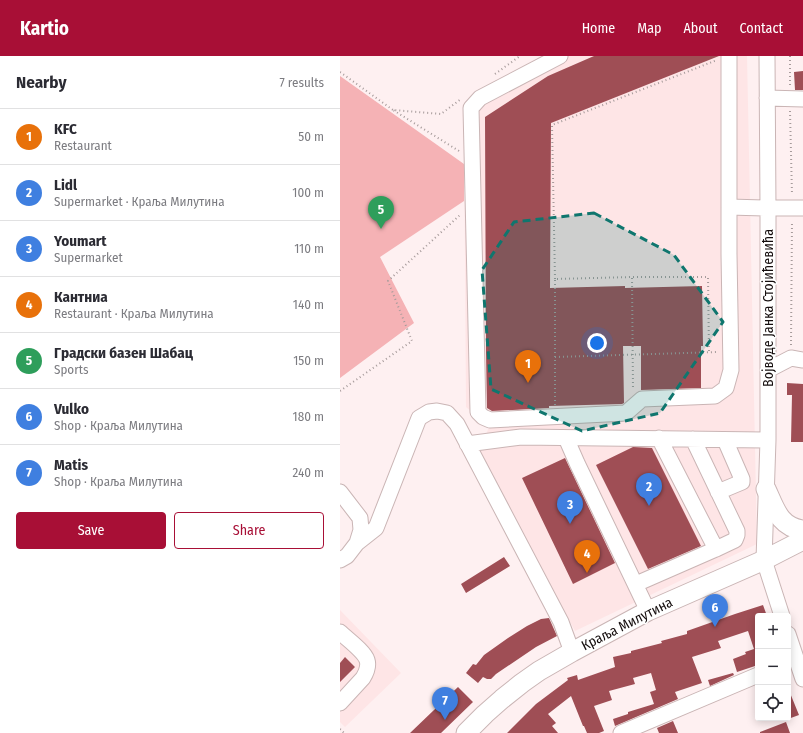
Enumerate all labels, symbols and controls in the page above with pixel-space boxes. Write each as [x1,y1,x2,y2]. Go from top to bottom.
text: Kartio [20,17,69,40]
text: Home [582,20,615,37]
text: Map [637,20,661,37]
text: About [683,20,718,37]
text: Contact [740,20,783,37]
text: Nearby [16,72,67,93]
text: 7 results [280,75,324,90]
text: KFC [54,120,77,138]
text: 1 [26,129,32,144]
text: 50 m [298,129,324,144]
text: Restaurant [54,138,112,153]
text: Lidl [54,176,77,194]
text: 2 [26,185,32,200]
text: 100 m [292,185,324,200]
text: Supermarket · Краља Милутина [54,194,225,209]
pin: 5 [368,196,394,229]
street label: Војводе Јанка Стојићевића [760,229,777,387]
text: Youmart [54,232,107,250]
text: 3 [26,241,32,256]
text: 110 m [294,241,324,256]
text: Supermarket [54,250,123,265]
text: Кантниа [54,288,108,306]
text: 4 [26,297,32,312]
text: 140 m [293,297,324,312]
text: Restaurant · Краља Милутина [54,306,214,321]
your location [587,333,607,353]
text: Градски базен Шабац [54,344,193,362]
pin: 1 [515,350,541,383]
text: 5 [26,353,32,368]
text: 150 m [293,353,324,368]
text: Sports [54,362,89,377]
text: Vulko [54,400,89,418]
text: 6 [26,409,32,424]
text: 180 m [293,409,324,424]
text: Shop · Краља Милутина [54,418,183,433]
text: Matis [54,456,88,474]
text: 7 [26,465,32,480]
text: 240 m [292,465,324,480]
pin: 2 [636,473,662,506]
text: Shop · Краља Милутина [54,474,183,489]
pin: 3 [557,491,583,524]
button: Save [16,512,166,549]
button: Share [174,512,324,549]
pin: 4 [574,540,600,573]
street label: Краља Милутина [579,594,676,654]
pin: 6 [702,594,728,627]
map controls [755,613,791,721]
button: + [755,613,791,649]
button: − [755,649,791,685]
button: locate [755,685,791,721]
pin: 7 [432,687,458,720]

